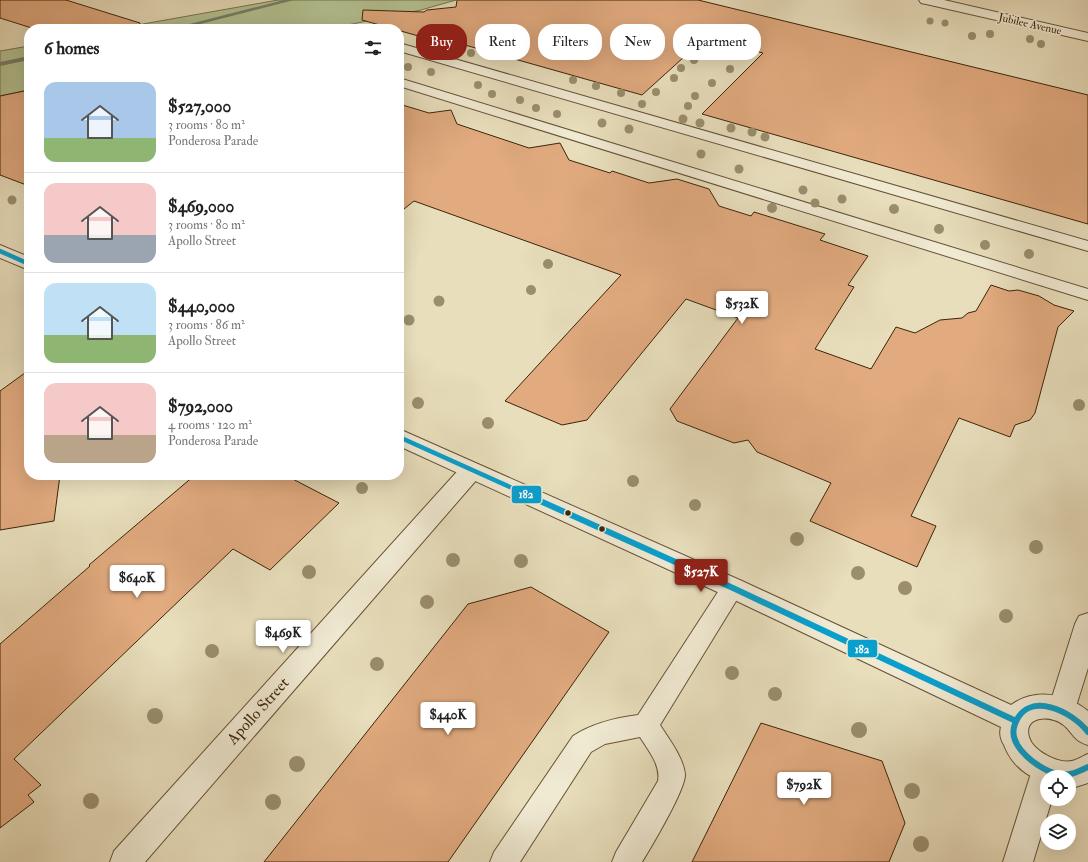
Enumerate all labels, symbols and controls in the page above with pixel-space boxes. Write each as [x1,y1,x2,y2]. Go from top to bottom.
street label: Jubilee Avenue [996,10,1063,39]
chip: Buy [416,24,467,60]
chip: Rent [475,24,530,60]
chip: Filters [538,24,602,60]
chip: New [610,24,665,60]
chip: Apartment [673,24,761,60]
icon: filters [362,37,384,59]
text: 6 homes [44,38,99,59]
text: $527,000 [168,96,231,117]
icon: home [76,98,124,146]
text: 3 rooms · 80 m² [168,117,245,133]
text: Ponderosa Parade [168,133,258,149]
text: $469,000 [168,196,234,217]
icon: home [76,199,124,247]
text: 3 rooms · 80 m² [168,217,245,233]
text: Apollo Street [168,233,236,249]
pin: $532K [714,291,770,325]
text: $440,000 [168,296,235,317]
text: $532K [725,296,759,312]
icon: home [76,299,124,347]
text: 3 rooms · 86 m² [168,317,245,333]
text: Apollo Street [168,333,236,349]
text: $792,000 [168,396,233,417]
icon: home [76,399,124,447]
text: 4 rooms · 120 m² [168,417,252,433]
text: Ponderosa Parade [168,433,258,449]
line badge: 182 [511,485,542,504]
text: 182 [519,488,534,501]
unlabelled marker [563,508,573,518]
unlabelled marker [597,524,607,534]
pin: $527K [673,559,729,593]
text: $527K [684,564,718,580]
pin: $640K [109,565,165,599]
text: $640K [119,570,155,586]
pin: $469K [255,620,311,654]
text: $469K [265,625,301,641]
line badge: 182 [847,639,878,658]
text: 182 [855,643,870,656]
street label: Apollo Street [222,673,294,750]
pin: $440K [420,702,476,736]
text: $440K [429,707,467,723]
map controls [1040,770,1076,850]
button: locate [1040,770,1076,806]
pin: $792K [776,772,832,806]
text: $792K [786,777,822,793]
button: layers [1040,814,1076,850]

